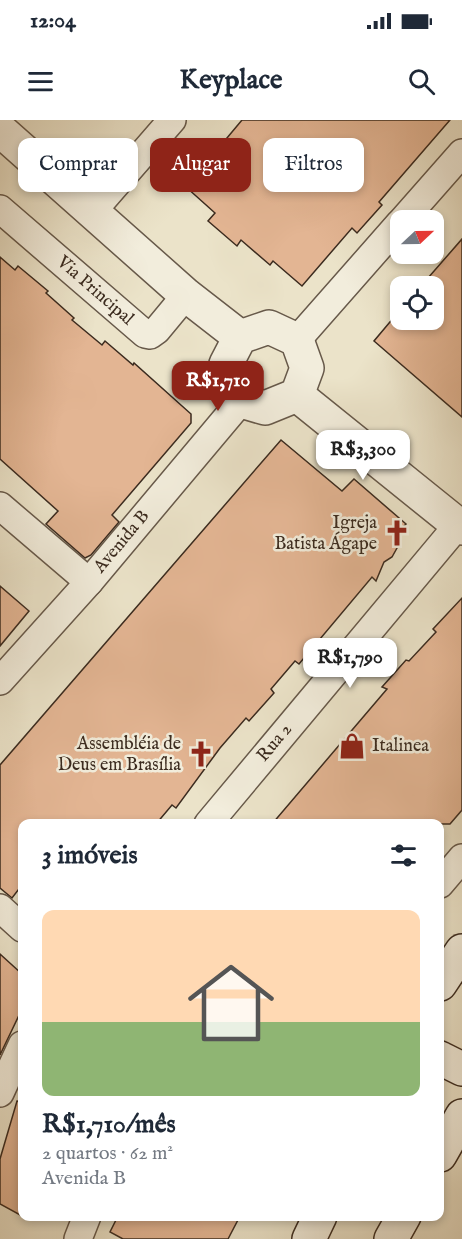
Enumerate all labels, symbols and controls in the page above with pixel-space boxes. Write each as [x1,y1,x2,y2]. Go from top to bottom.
text: 12:04 [30,7,76,35]
text: Keyplace [180,64,282,98]
icon: menu [24,65,57,98]
icon: search [405,65,438,98]
chip: Comprar [18,138,138,192]
chip: Alugar [150,138,251,192]
chip: Filtros [263,138,364,192]
north arrow [390,210,444,264]
map controls [390,210,444,330]
street label: Via Principal [51,251,138,331]
button: locate [390,276,444,330]
pin: R$1,710 [163,361,273,412]
text: R$1,710 [186,368,250,393]
pin: R$3,300 [308,430,418,481]
text: R$3,300 [330,437,396,462]
street label: Avenida B [88,506,155,579]
place label: Igreja Batista Ágape [274,512,377,556]
church icon: Igreja Batista Ágape [382,518,412,548]
pin: R$1,790 [295,638,405,689]
text: R$1,790 [317,645,383,670]
street label: Rua 2 [252,719,298,767]
shop icon: Italinea [337,731,367,761]
place label: Assembléia de Deus em Brasília [58,733,181,777]
place label: Italinea [372,735,429,758]
church icon: Assembléia de Deus em Brasília [186,739,216,769]
text: 3 imóveis [42,839,138,872]
icon: filters [387,839,420,872]
icon: home [177,949,285,1057]
text: R$1,710/mês [42,1108,176,1141]
text: 2 quartos · 62 m² [42,1141,173,1166]
text: Avenida B [42,1166,126,1191]

